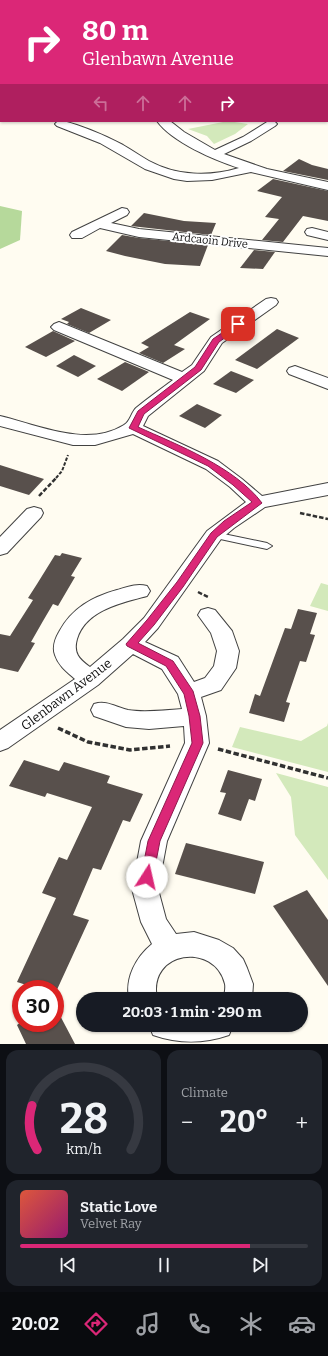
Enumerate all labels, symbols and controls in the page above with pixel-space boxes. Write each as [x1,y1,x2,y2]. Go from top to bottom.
text: 80 m [82,14,148,47]
icon: right [16,16,68,68]
text: Glenbawn Avenue [82,48,234,70]
icon: left [90,92,112,114]
icon: ahead [132,92,154,114]
icon: ahead [174,92,196,114]
icon: right [216,92,238,114]
street label: Ardcaoin Drive [171,230,248,251]
pin [221,307,255,341]
icon: arrive [227,313,249,335]
street label: Glenbawn Avenue [18,655,115,733]
position arrow [126,856,168,898]
speed limit sign: 30 [12,980,64,1032]
text: 20:03 · 1 min · 290 m [122,1003,262,1021]
text: Climate [181,1085,228,1100]
text: 28 [59,1094,108,1144]
text: 20° [220,1104,269,1140]
text: − [181,1109,193,1136]
text: + [295,1109,308,1136]
text: km/h [66,1141,101,1158]
text: Static Love [80,1198,157,1216]
text: Velvet Ray [80,1216,142,1231]
icon: previous [57,1254,79,1276]
icon: pause [153,1254,175,1276]
icon: next [249,1254,271,1276]
icon: directions [82,1310,110,1338]
icon: music [134,1310,162,1338]
icon: phone [185,1310,213,1338]
icon: climate [237,1310,265,1338]
icon: car [288,1310,316,1338]
text: 20:02 [12,1313,59,1335]

